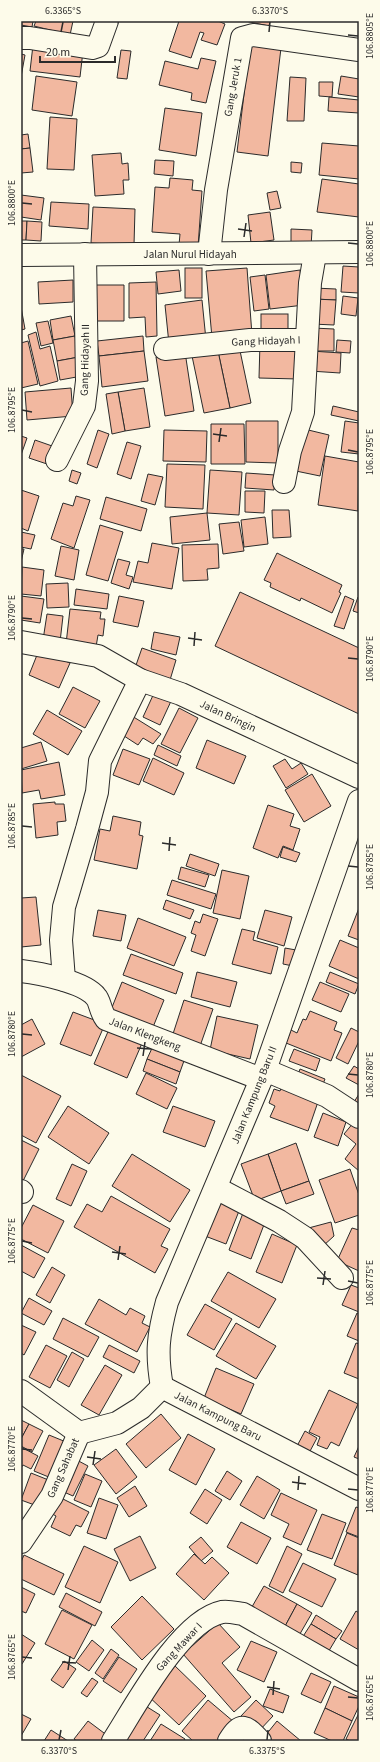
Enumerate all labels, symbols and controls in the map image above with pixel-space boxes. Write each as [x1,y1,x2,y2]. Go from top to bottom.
text: 6.3365°S [45,4,81,18]
text: 6.3370°S [252,4,288,18]
text: 106.8805°E [363,13,377,59]
scale bar [40,38,115,64]
text: 20 m [46,44,70,61]
street label: Gang Jeruk 1 [220,56,246,118]
text: 106.8800°E [5,180,19,226]
text: 106.8800°E [363,221,377,267]
street label: Jalan Nurul Hidayah [143,247,237,262]
street label: Gang Hidayah II [77,324,93,396]
street label: Gang Hidayah I [231,332,301,350]
text: 106.8795°E [5,387,19,433]
text: 106.8795°E [363,429,377,475]
text: 106.8790°E [5,595,19,641]
text: 106.8790°E [363,636,377,682]
street label: Jalan Bringin [197,696,259,736]
text: 106.8785°E [5,803,19,849]
text: 106.8785°E [363,844,377,890]
text: 106.8780°E [5,1011,19,1057]
street label: Jalan Klengkeng [107,1013,184,1055]
street label: Jalan Kampung Baru II [228,1044,280,1146]
text: 106.8780°E [363,1052,377,1098]
text: 106.8775°E [5,1218,19,1264]
text: 106.8775°E [363,1260,377,1306]
street label: Jalan Kampung Baru [172,1388,264,1444]
text: 106.8770°E [5,1426,19,1472]
street label: Gang Sahabat [43,1435,83,1500]
text: 106.8770°E [363,1467,377,1513]
street label: Gang Mawar I [152,1619,206,1675]
text: 106.8765°E [5,1634,19,1680]
text: 106.8765°E [363,1675,377,1721]
text: 6.3370°S [41,1744,77,1758]
text: 6.3375°S [249,1744,285,1758]

